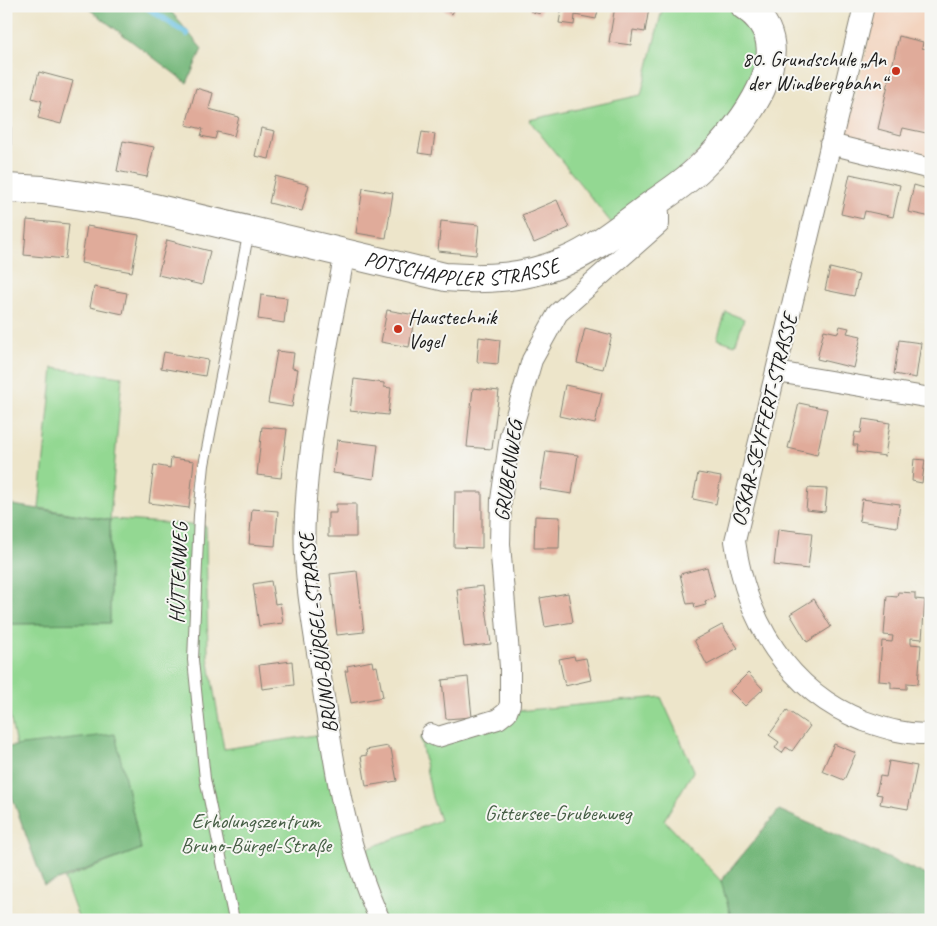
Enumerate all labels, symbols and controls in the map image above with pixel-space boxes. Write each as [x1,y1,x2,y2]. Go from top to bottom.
place label: 80. Grundschule „An der Windbergbahn“ [742,46,890,96]
marker: 80. Grundschule „An der Windbergbahn“ [890,65,902,77]
street label: POTSCHAPPLER STRASSE [362,245,565,291]
place label: Haustechnik Vogel [408,304,498,354]
street label: OSKAR-SEYFFERT-STRASSE [725,309,804,529]
marker: Haustechnik Vogel [392,323,404,335]
street label: GRUBENWEG [488,416,528,523]
street label: HÜTTENWEG [163,520,193,624]
street label: BRUNO-BÜRGEL-STRASSE [293,529,343,735]
park label: Gittersee-Grubenweg [485,800,633,826]
park label: Erholungszentrum Bruno-Bürgel-Straße [181,808,333,858]

